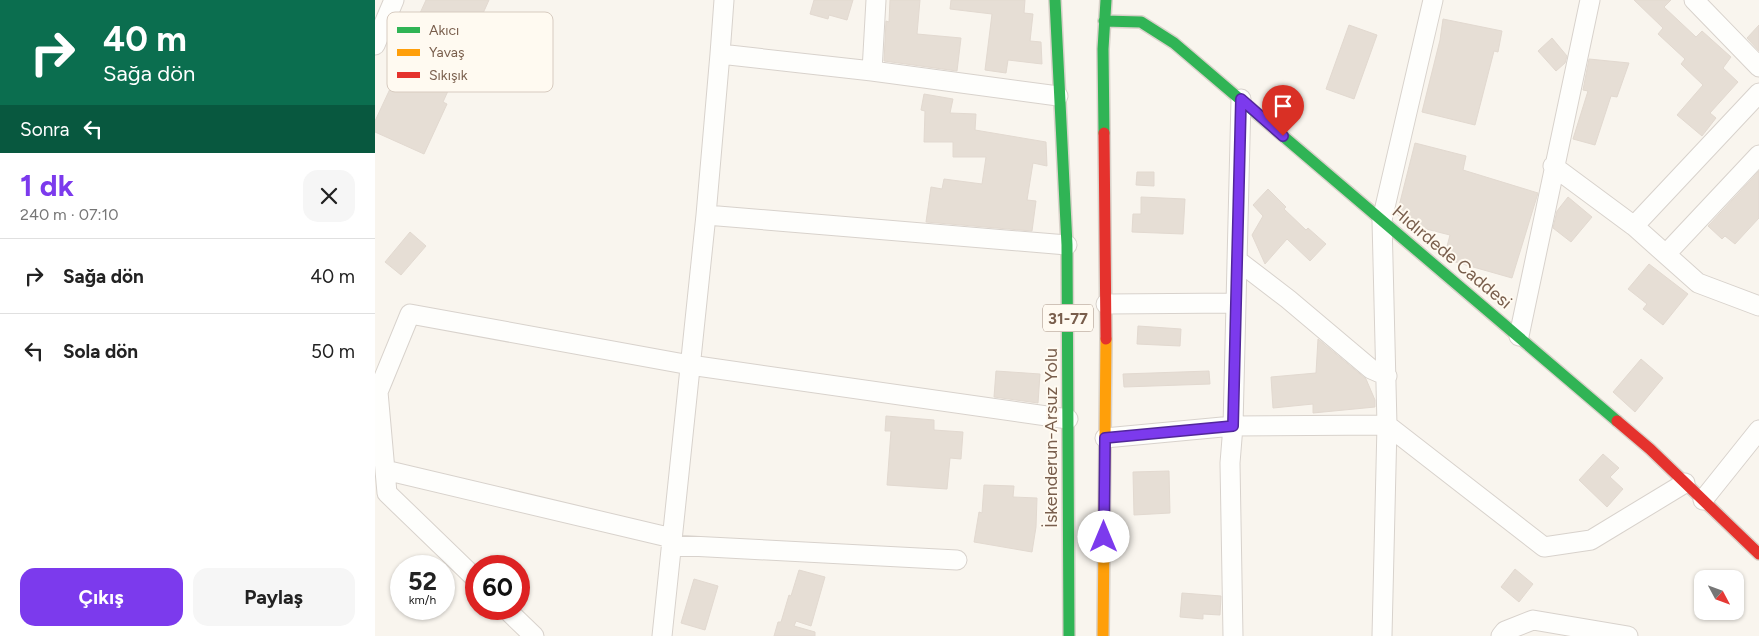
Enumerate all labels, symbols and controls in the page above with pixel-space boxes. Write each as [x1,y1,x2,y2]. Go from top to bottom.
legend [387,12,553,92]
text: 40 m [103,18,187,60]
icon: right [20,20,85,85]
text: Akıcı [429,22,459,39]
text: Yavaş [429,44,465,61]
text: Sağa dön [103,60,195,87]
text: Sıkışık [429,67,468,84]
pin [1262,85,1304,136]
icon: arrive [1269,92,1297,120]
icon: left [79,115,107,143]
text: Sonra [20,118,69,141]
text: 1 dk [20,167,74,204]
button: close [303,170,355,222]
street label: Hıdırdede Caddesi [1388,201,1516,313]
text: 240 m · 07:10 [20,205,118,224]
icon: right [20,262,48,290]
text: Sağa dön [63,265,144,288]
text: 40 m [310,265,355,288]
road number: 31-77 [1043,304,1093,332]
icon: left [20,337,48,365]
text: Sola dön [63,340,138,363]
text: 50 m [311,340,355,363]
street label: İskenderun-Arsuz Yolu [1040,348,1062,528]
position arrow [1077,510,1129,562]
speed limit sign: 60 [465,555,530,620]
text: 52 [408,566,437,596]
button: Çıkış [20,568,183,626]
button: Paylaş [193,568,355,626]
north arrow [1694,570,1744,620]
map controls [1694,570,1744,620]
text: km/h [409,593,436,607]

